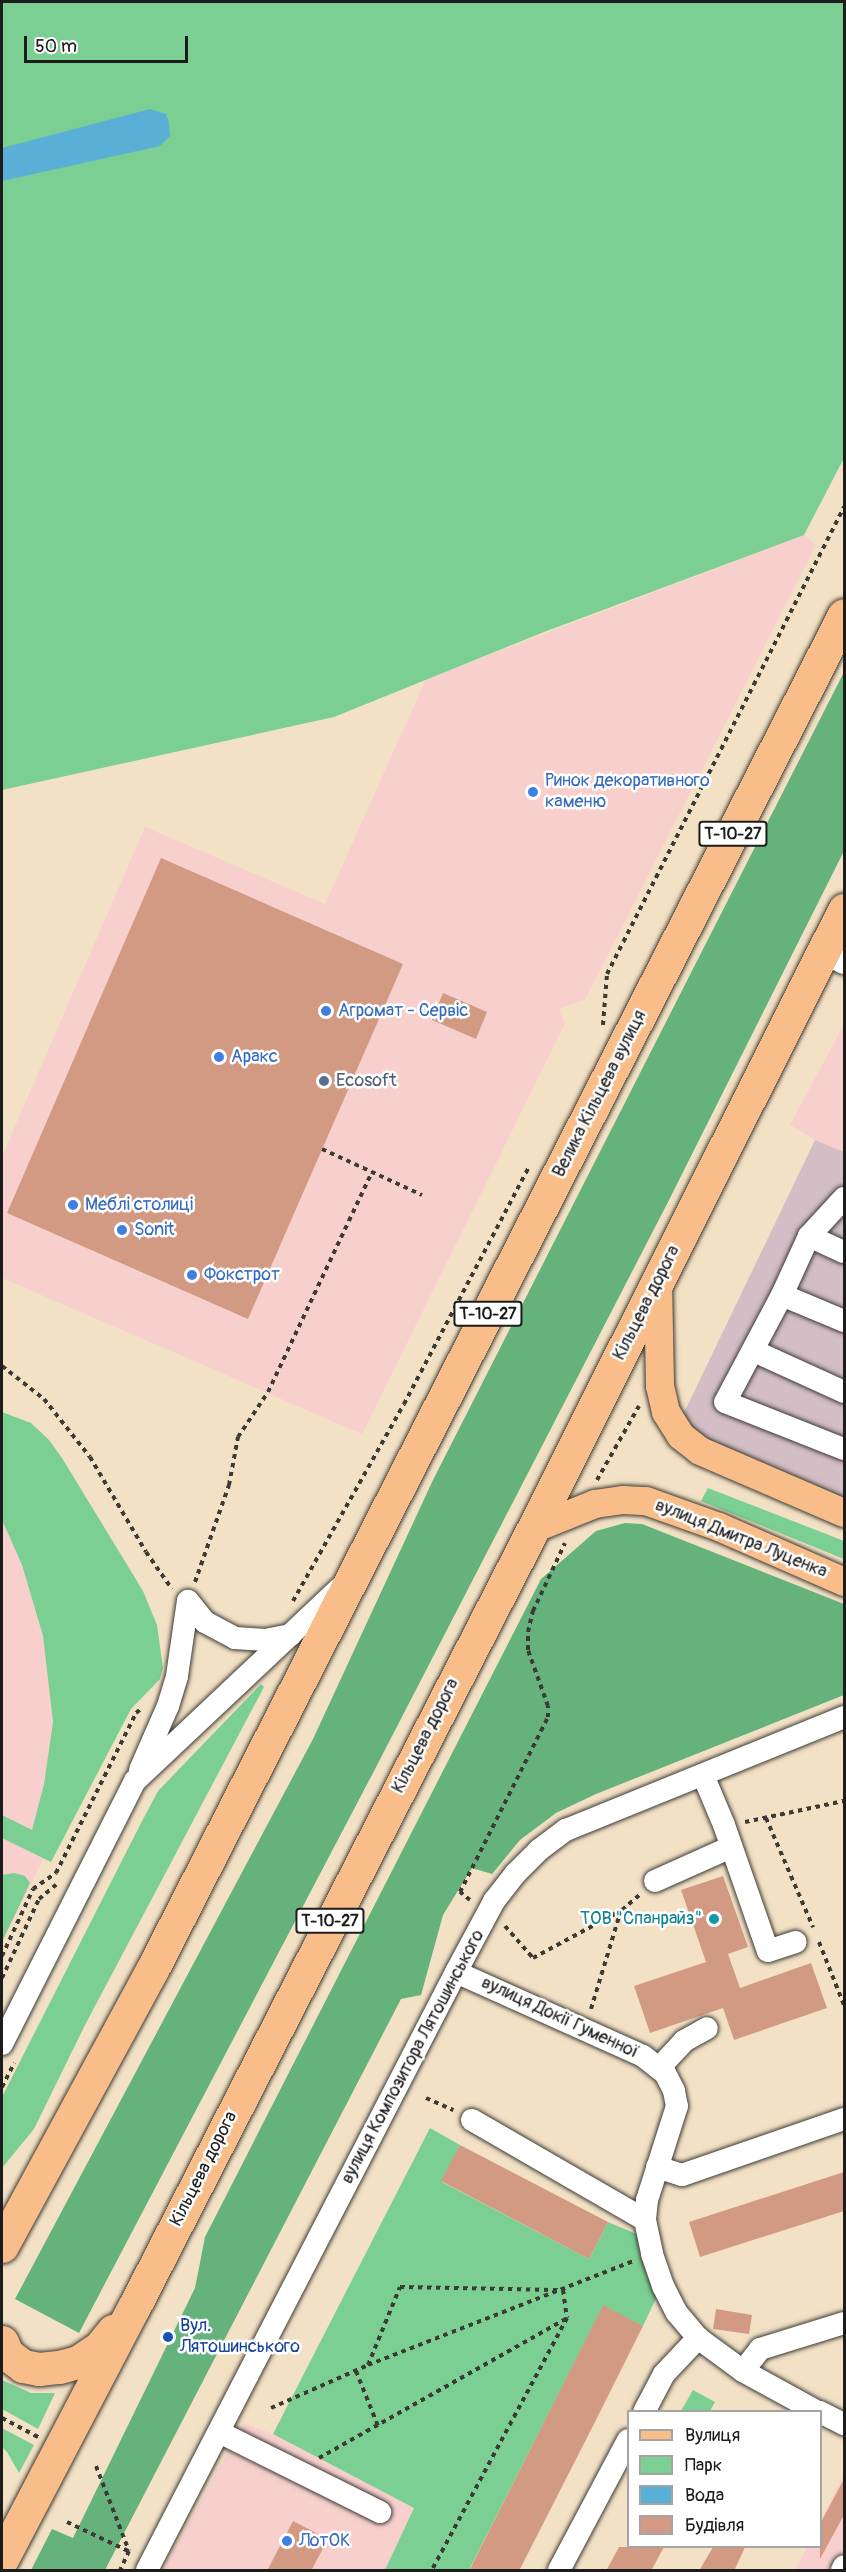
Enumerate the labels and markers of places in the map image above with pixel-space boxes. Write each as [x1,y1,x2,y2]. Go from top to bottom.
place label: Ринок декоративного каменю [545,771,710,814]
marker: Ринок декоративного каменю [526,785,540,799]
place label: Агромат - Сервіс [338,1000,468,1022]
marker: Агромат - Сервіс [319,1004,333,1018]
place label: Аракс [231,1046,278,1068]
marker: Аракс [212,1050,226,1064]
place label: Ecosoft [336,1070,396,1092]
marker: Ecosoft [317,1074,331,1088]
place label: Меблі столиці [85,1194,193,1216]
marker: Меблі столиці [66,1198,80,1212]
place label: Sonit [134,1219,175,1241]
marker: Sonit [115,1223,129,1237]
place label: Фокстрот [204,1264,280,1286]
marker: Фокстрот [185,1268,199,1282]
place label: ТОВ "Спанрайз" [580,1908,702,1930]
marker: ТОВ "Спанрайз" [707,1912,721,1926]
place label: Вул. Лятошинського [180,2316,300,2358]
marker: Вул. Лятошинського [161,2330,175,2344]
place label: ЛотОК [299,2530,350,2552]
marker: ЛотОК [280,2534,294,2548]

